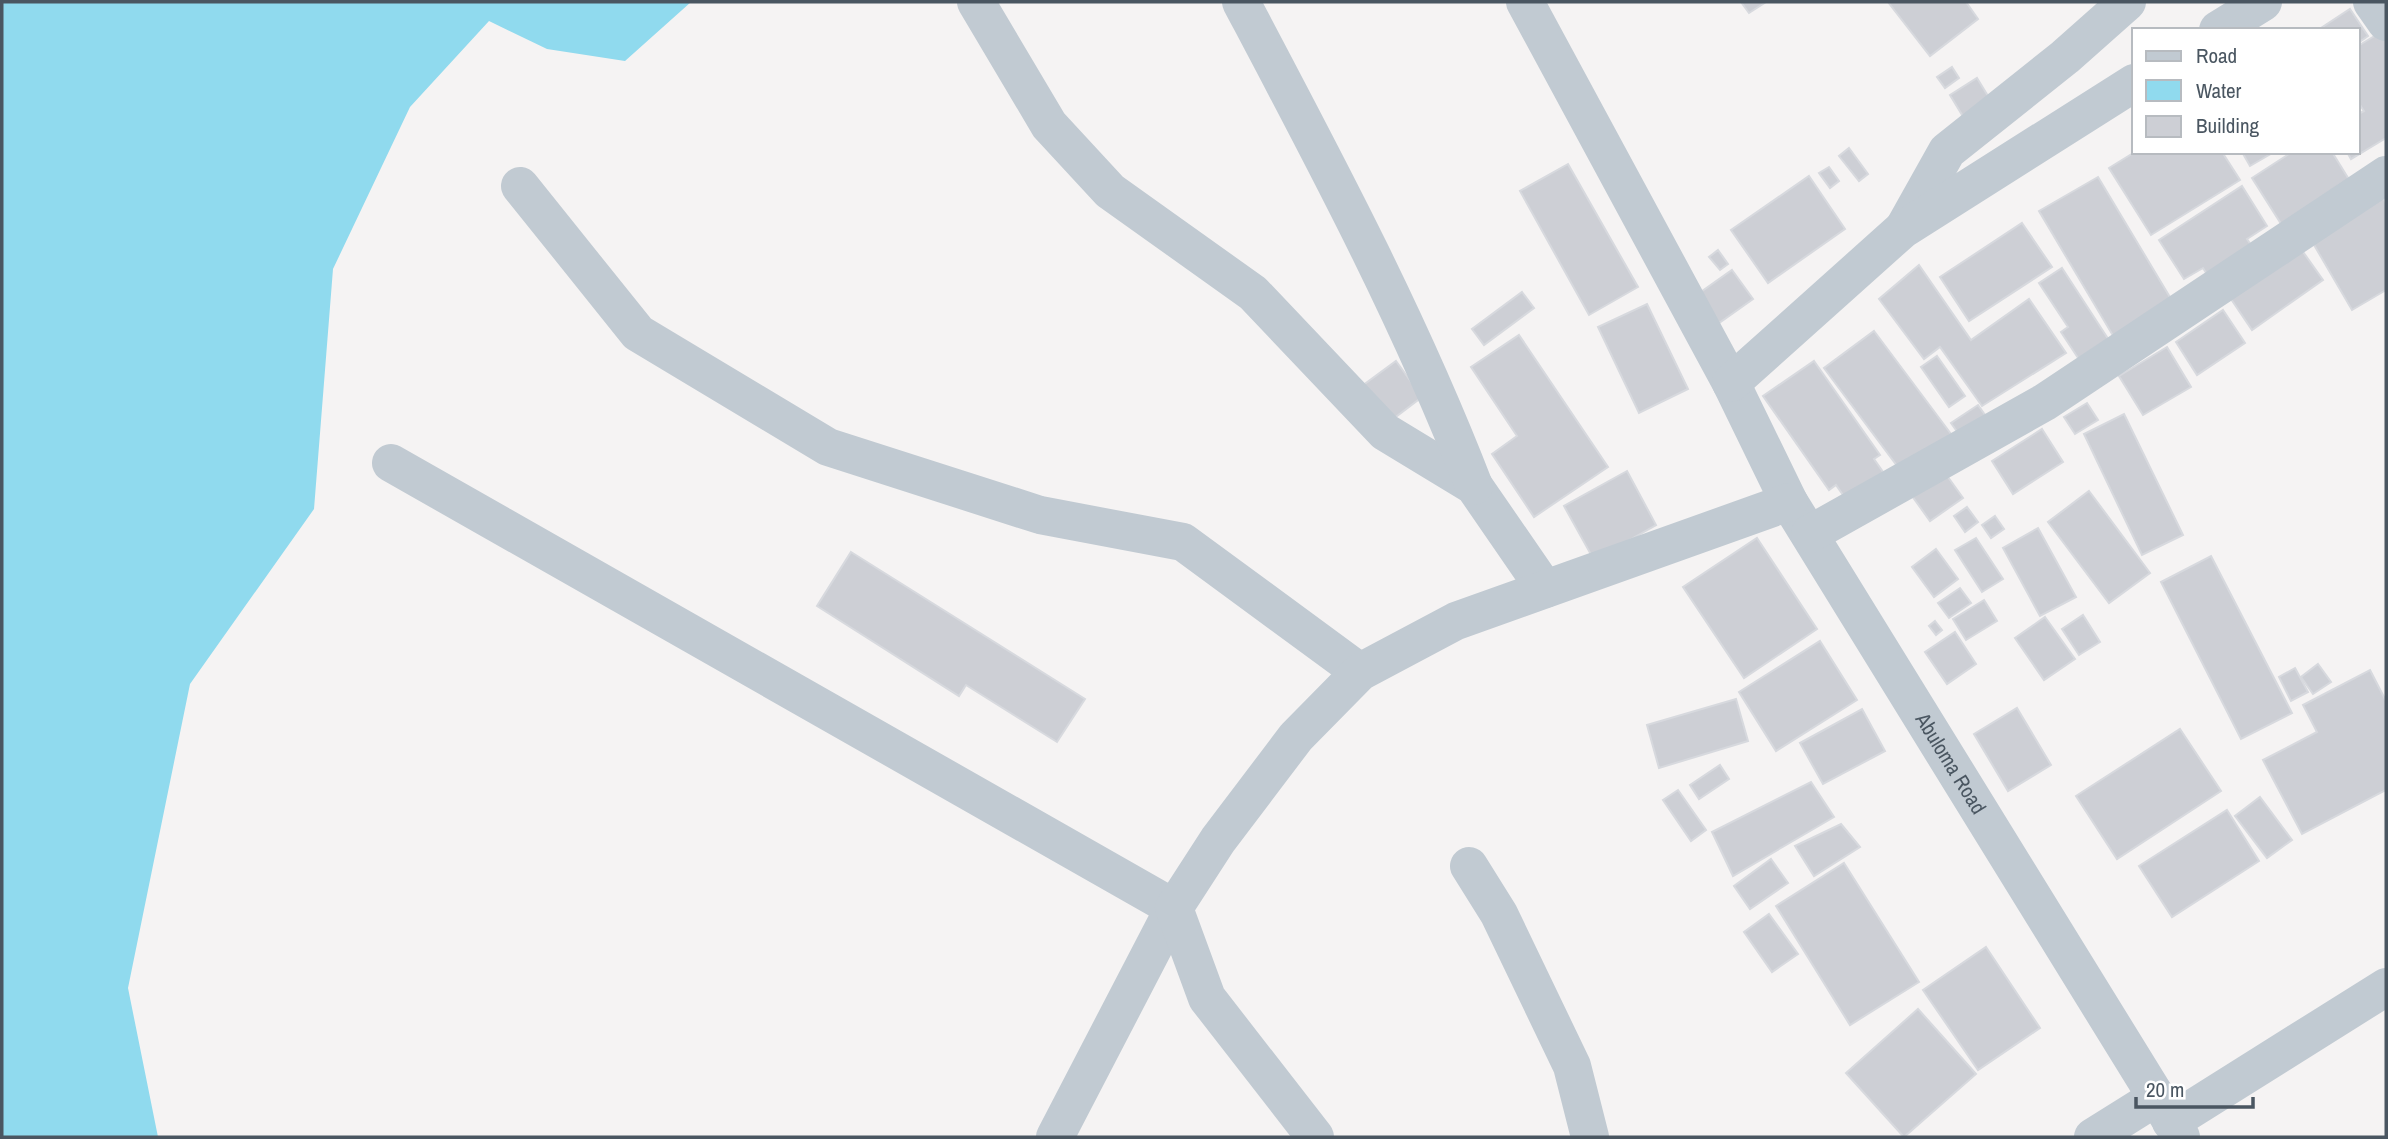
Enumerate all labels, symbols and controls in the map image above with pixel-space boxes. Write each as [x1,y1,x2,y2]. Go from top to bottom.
legend [2132,28,2360,154]
text: Road [2196,41,2237,70]
text: Water [2196,76,2242,105]
text: Building [2196,111,2260,140]
street label: Abuloma Road [1908,706,1993,819]
scale bar [2136,1066,2253,1110]
text: 20 m [2146,1075,2184,1104]

